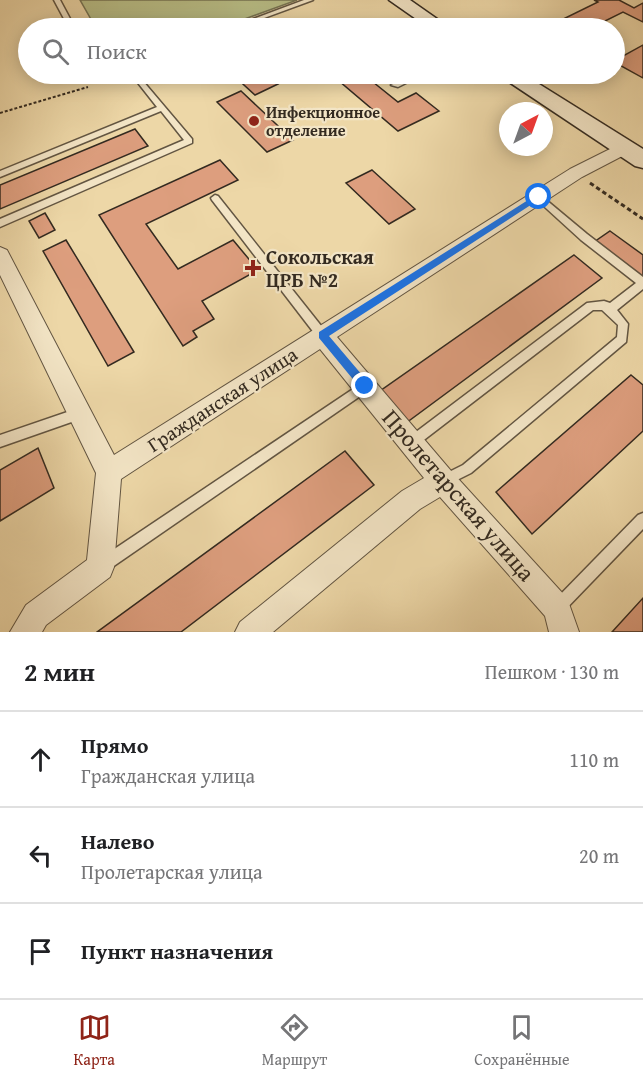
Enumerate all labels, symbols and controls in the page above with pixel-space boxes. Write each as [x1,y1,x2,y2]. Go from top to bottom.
search box [18,18,625,84]
icon: search [39,35,72,68]
text: Поиск [87,35,147,67]
place label: Инфекционное отделение [266,100,380,142]
north arrow [499,102,553,156]
marker: Инфекционное отделение [247,114,261,128]
route start [525,183,551,209]
place label: Сокольская ЦРБ №2 [266,242,374,294]
marker: Сокольская ЦРБ №2 [244,259,262,277]
street label: Гражданская улица [141,339,303,459]
route end [351,372,377,398]
street label: Пролетарская улица [374,401,544,589]
text: 2 мин [24,652,95,691]
text: Пешком · 130 m [485,657,619,686]
text: Прямо [81,729,148,761]
icon: ahead [24,743,57,776]
text: 110 m [569,745,619,774]
text: Гражданская улица [81,761,255,790]
text: Налево [81,825,154,857]
icon: left [24,839,57,872]
text: 20 m [579,841,619,870]
text: Пролетарская улица [81,857,263,886]
icon: arrive [24,935,57,968]
text: Пункт назначения [81,935,273,967]
tab: Карта [73,1011,115,1071]
tab: Маршрут [262,1011,327,1071]
tab: Сохранённые [474,1011,570,1071]

